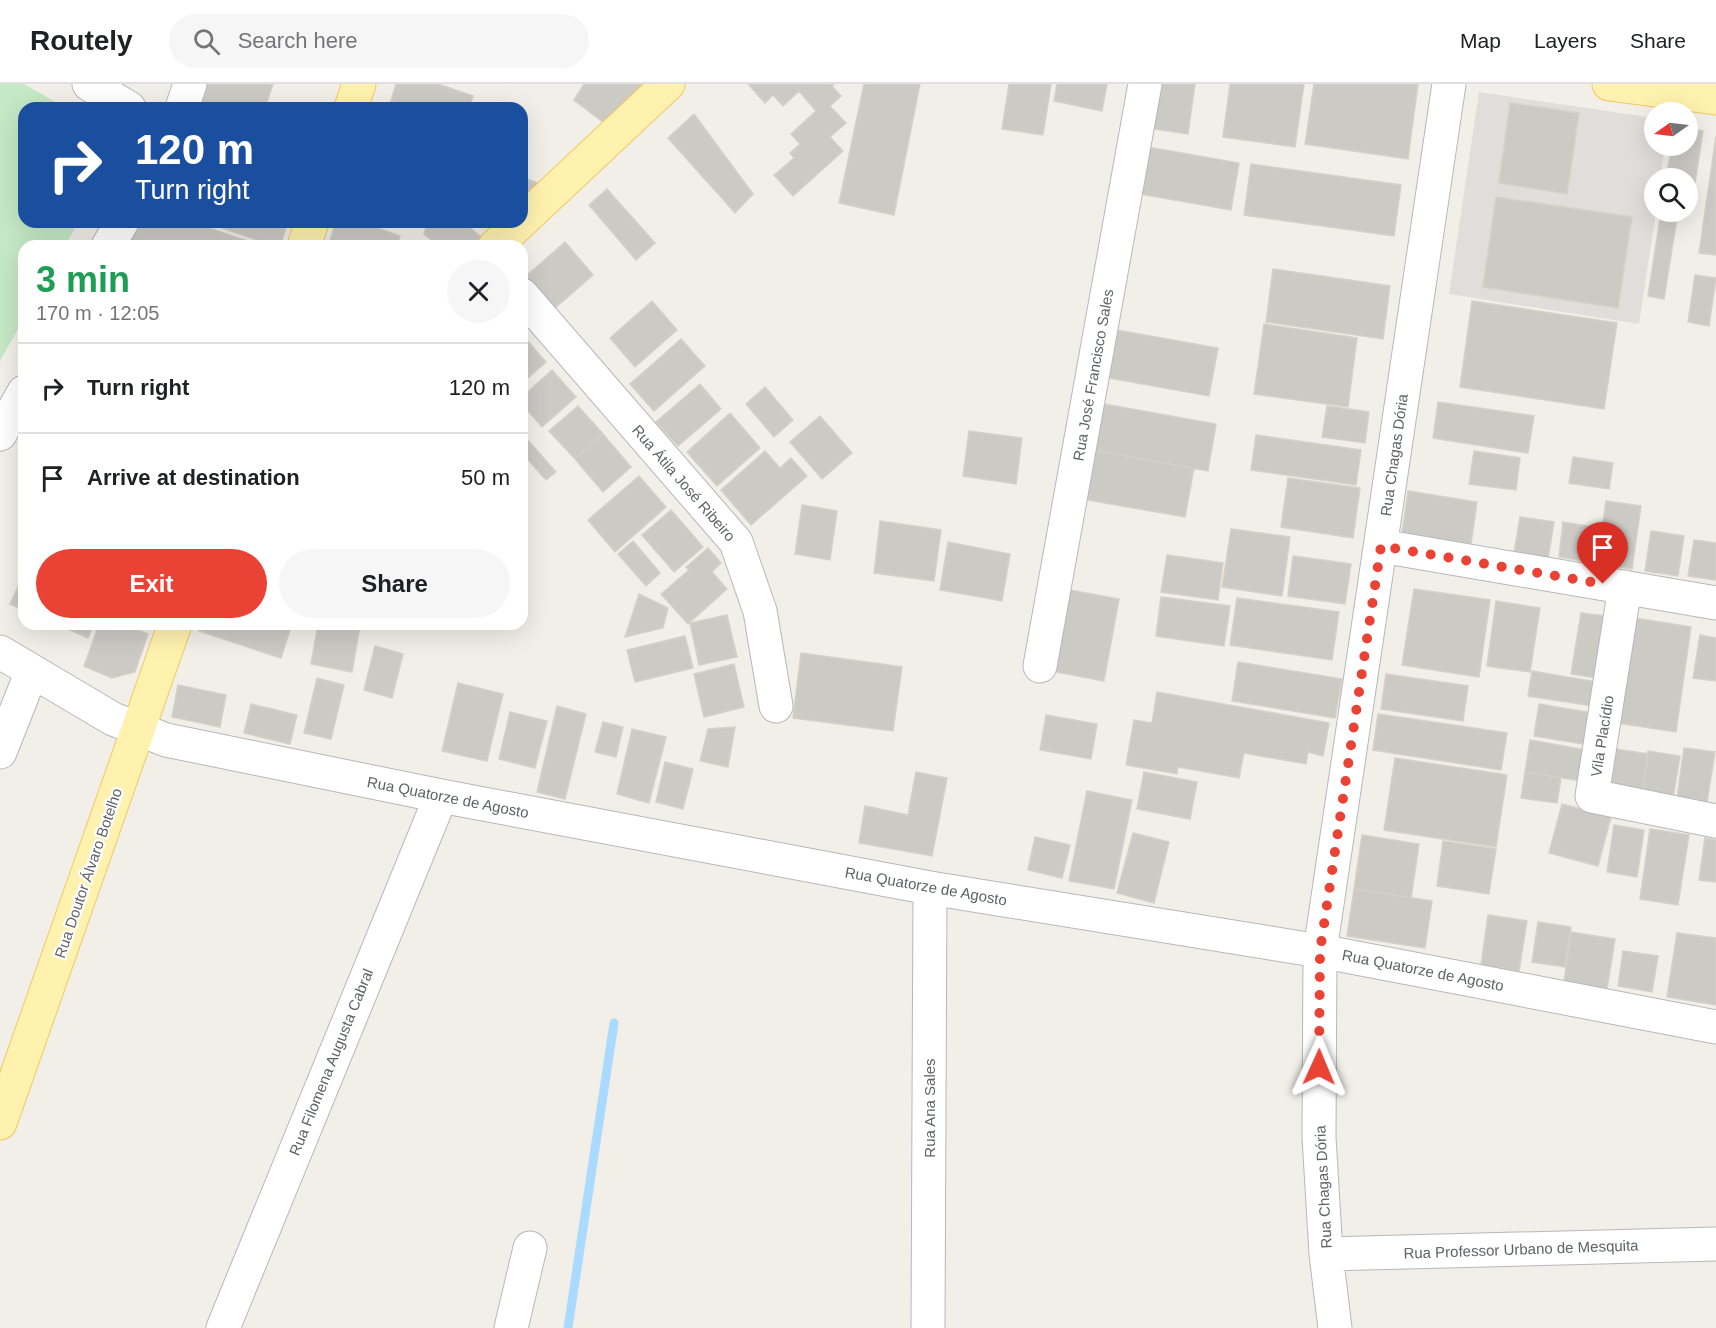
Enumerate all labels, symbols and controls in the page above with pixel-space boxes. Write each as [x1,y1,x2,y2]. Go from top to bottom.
search box [169,14,589,68]
text: Routely [30,25,133,56]
icon: search [190,25,223,58]
text: Search here [238,28,358,53]
text: Map [1460,29,1501,52]
text: Layers [1534,29,1597,52]
text: Share [1630,29,1686,52]
north arrow [1644,102,1698,156]
map controls [1644,102,1698,222]
icon: right [36,126,114,204]
text: 120 m [135,126,254,173]
button: search [1644,168,1698,222]
text: Turn right [135,175,250,205]
text: 3 min [36,259,130,300]
button: close [447,260,510,323]
street label: Rua José Francisco Sales [1070,288,1116,462]
text: 170 m · 12:05 [36,302,159,324]
icon: right [36,372,69,405]
text: Turn right [87,375,189,400]
text: 120 m [449,375,510,400]
street label: Rua Chagas Dória [1377,392,1411,517]
street label: Rua Átila José Ribeiro [629,421,739,545]
icon: arrive [36,462,69,495]
text: Arrive at destination [87,465,300,490]
text: 50 m [461,465,510,490]
pin [1577,522,1628,584]
icon: arrive [1586,531,1619,564]
button: Exit [36,549,267,618]
button: Share [279,549,510,618]
street label: Vila Placídio [1587,694,1617,778]
street label: Rua Quatorze de Agosto [366,773,530,821]
street label: Rua Doutor Álvaro Botelho [51,786,125,960]
street label: Rua Quatorze de Agosto [844,863,1008,909]
street label: Rua Quatorze de Agosto [1341,946,1505,994]
street label: Rua Filomena Augusta Cabral [286,966,376,1158]
position arrow [1287,1035,1351,1099]
street label: Rua Ana Sales [921,1058,938,1158]
street label: Rua Chagas Dória [1311,1124,1335,1249]
street label: Rua Professor Urbano de Mesquita [1403,1236,1639,1262]

